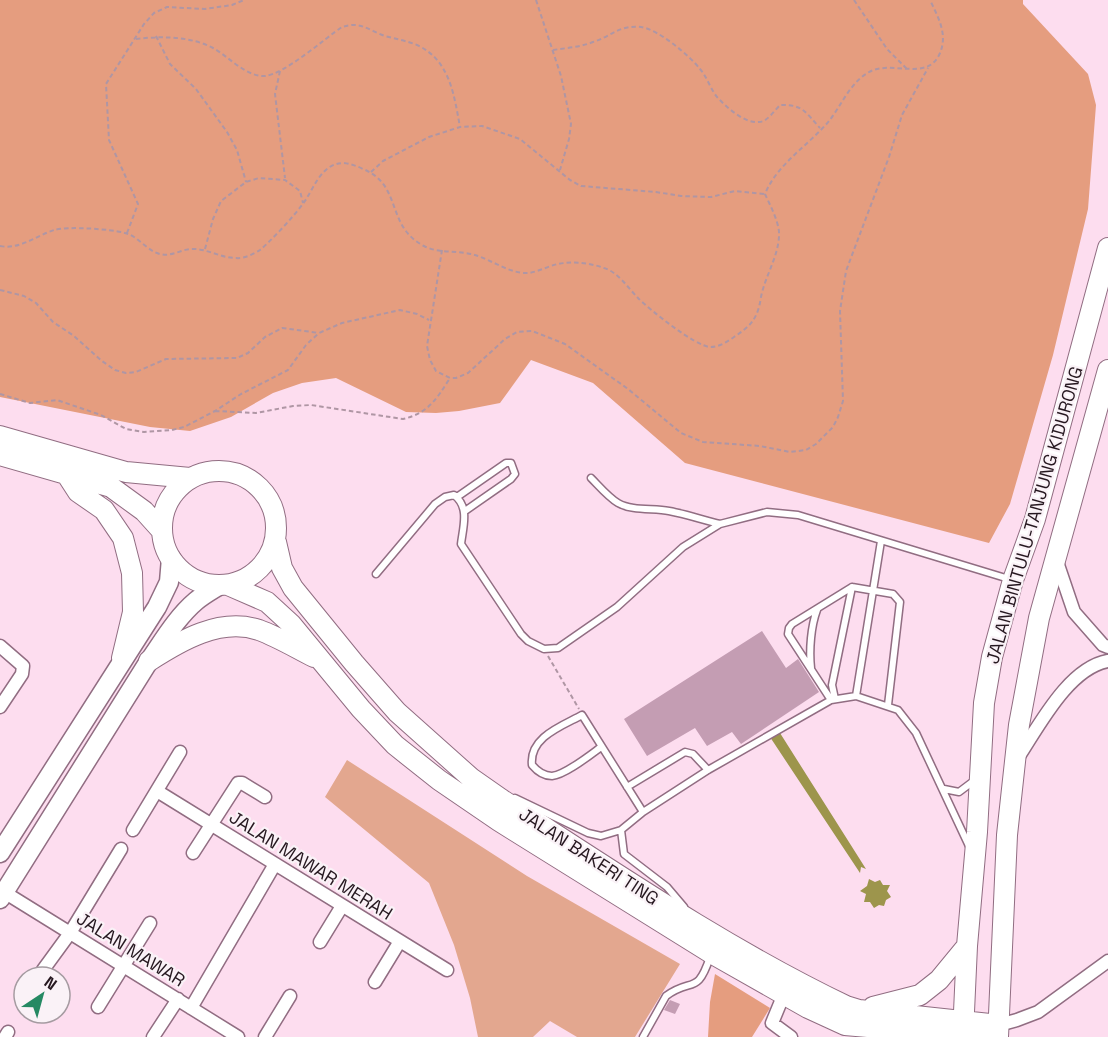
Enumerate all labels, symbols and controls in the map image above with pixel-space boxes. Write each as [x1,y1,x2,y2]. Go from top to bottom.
street label: JALAN BINTULU-TANJUNG KIDURONG [980,364,1088,666]
street label: JALAN BAKERI TING [515,802,663,910]
street label: JALAN MAWAR MERAH [225,805,397,925]
street label: JALAN MAWAR [72,906,190,992]
north arrow [12,965,72,1025]
text: N [40,972,61,995]

